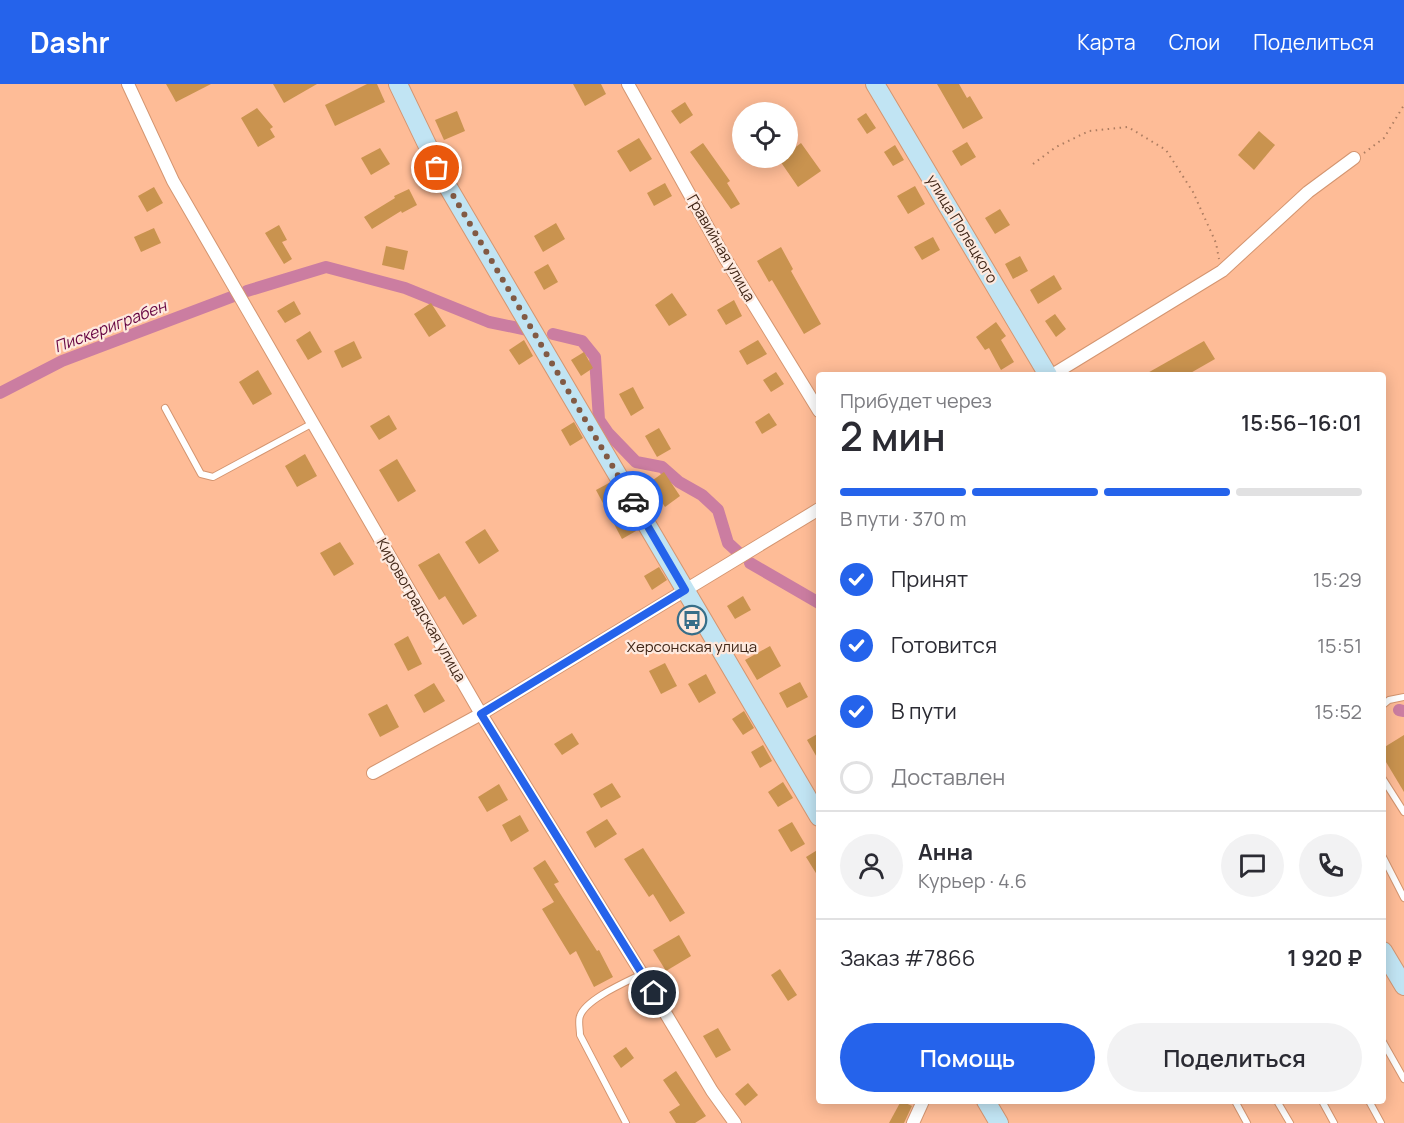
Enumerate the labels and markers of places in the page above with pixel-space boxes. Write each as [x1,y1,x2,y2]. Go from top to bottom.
pin [411,142,462,193]
bus stop icon: Херсонская улица [676,604,708,636]
place label: Херсонская улица [627,636,757,657]
pin [628,967,679,1018]

